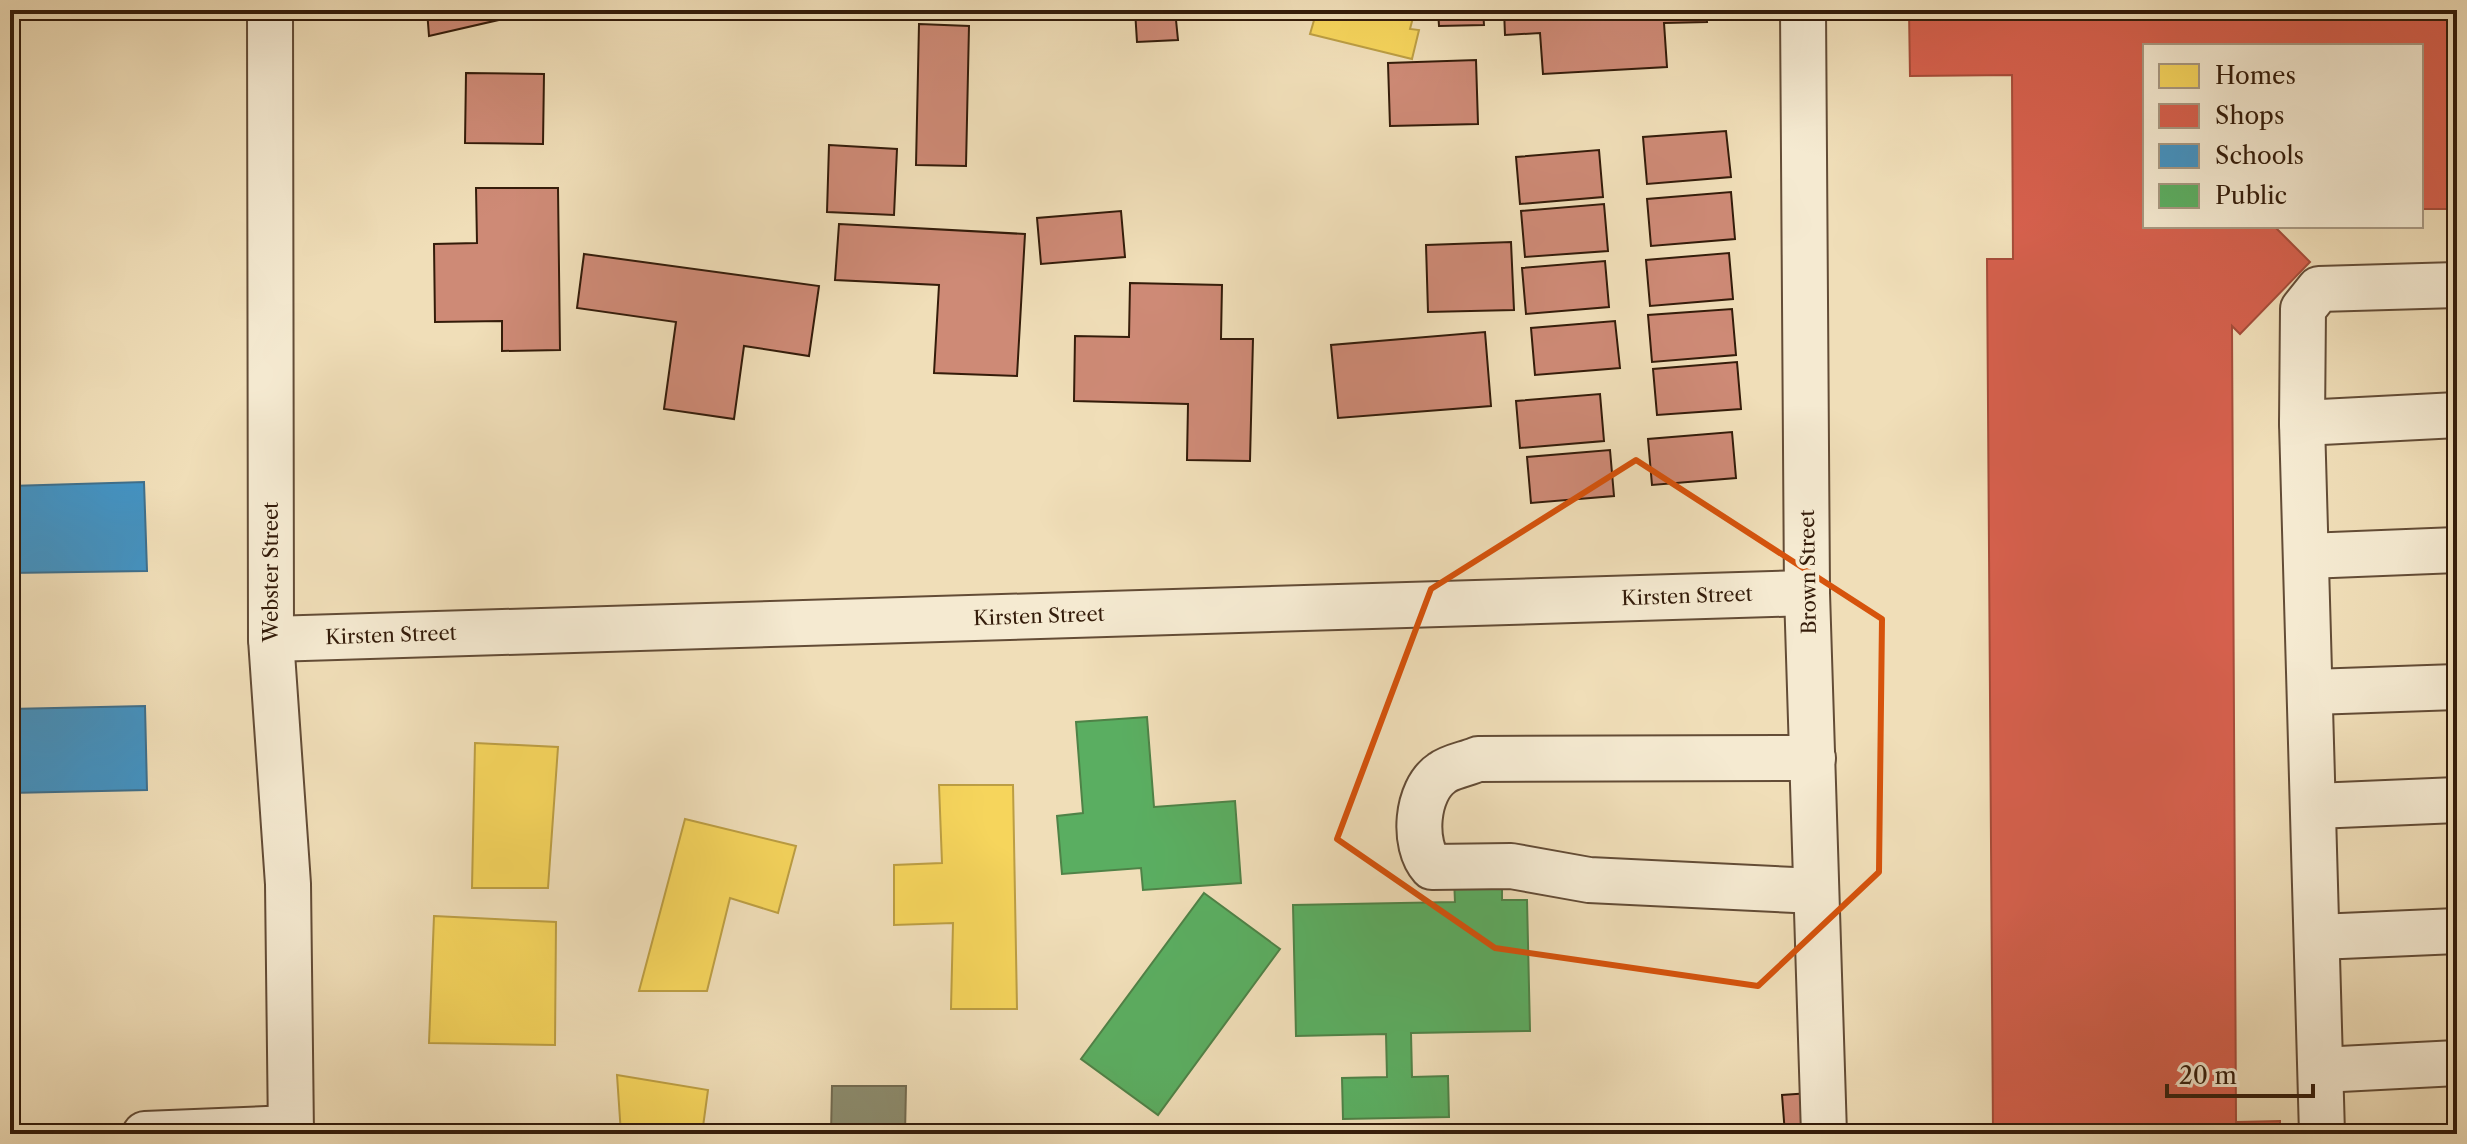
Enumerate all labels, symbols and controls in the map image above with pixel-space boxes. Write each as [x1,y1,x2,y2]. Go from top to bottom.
legend [2143,44,2423,228]
text: Homes [2215,61,2296,90]
text: Shops [2215,101,2284,130]
text: Schools [2215,141,2304,170]
text: Public [2215,181,2287,210]
street label: Webster Street [259,502,283,643]
street label: Brown Street [1795,509,1821,635]
street label: Kirsten Street [1621,582,1753,610]
street label: Kirsten Street [973,602,1105,630]
street label: Kirsten Street [325,621,457,649]
scale bar [2167,1048,2313,1098]
text: 20 m [2179,1061,2237,1090]

